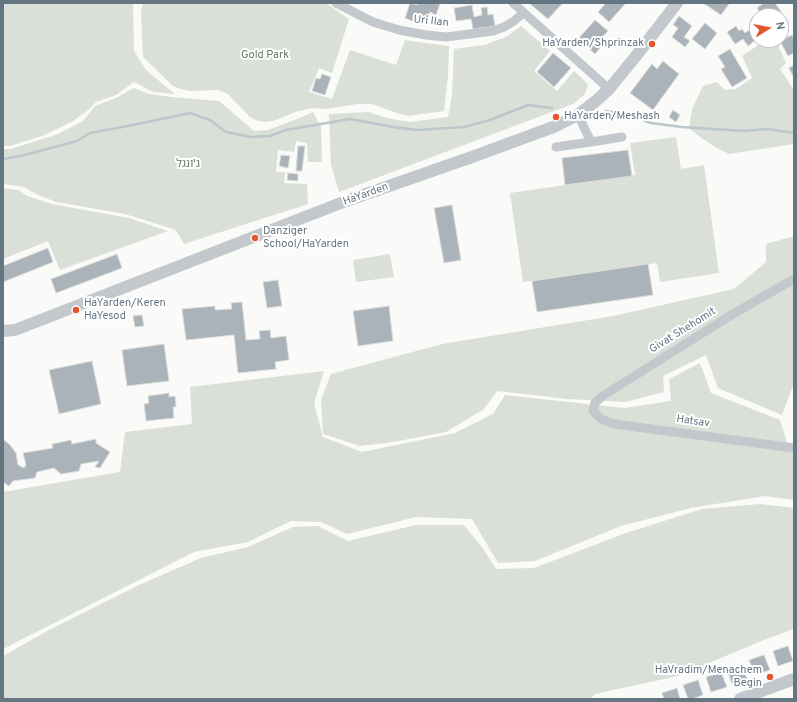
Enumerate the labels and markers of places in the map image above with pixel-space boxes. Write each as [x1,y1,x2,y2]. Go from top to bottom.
place label: HaYarden/Shprinzak [542,37,644,51]
marker: HaYarden/Shprinzak [647,39,657,49]
place label: HaYarden/Meshash [564,110,660,124]
marker: HaYarden/Meshash [551,112,561,122]
place label: Danziger School/HaYarden [263,225,349,251]
marker: Danziger School/HaYarden [250,233,260,243]
place label: HaYarden/Keren HaYesod [84,297,166,323]
marker: HaYarden/Keren HaYesod [71,305,81,315]
place label: HaVradim/Menachem Begin [655,664,762,690]
marker: HaVradim/Menachem Begin [765,672,775,682]

